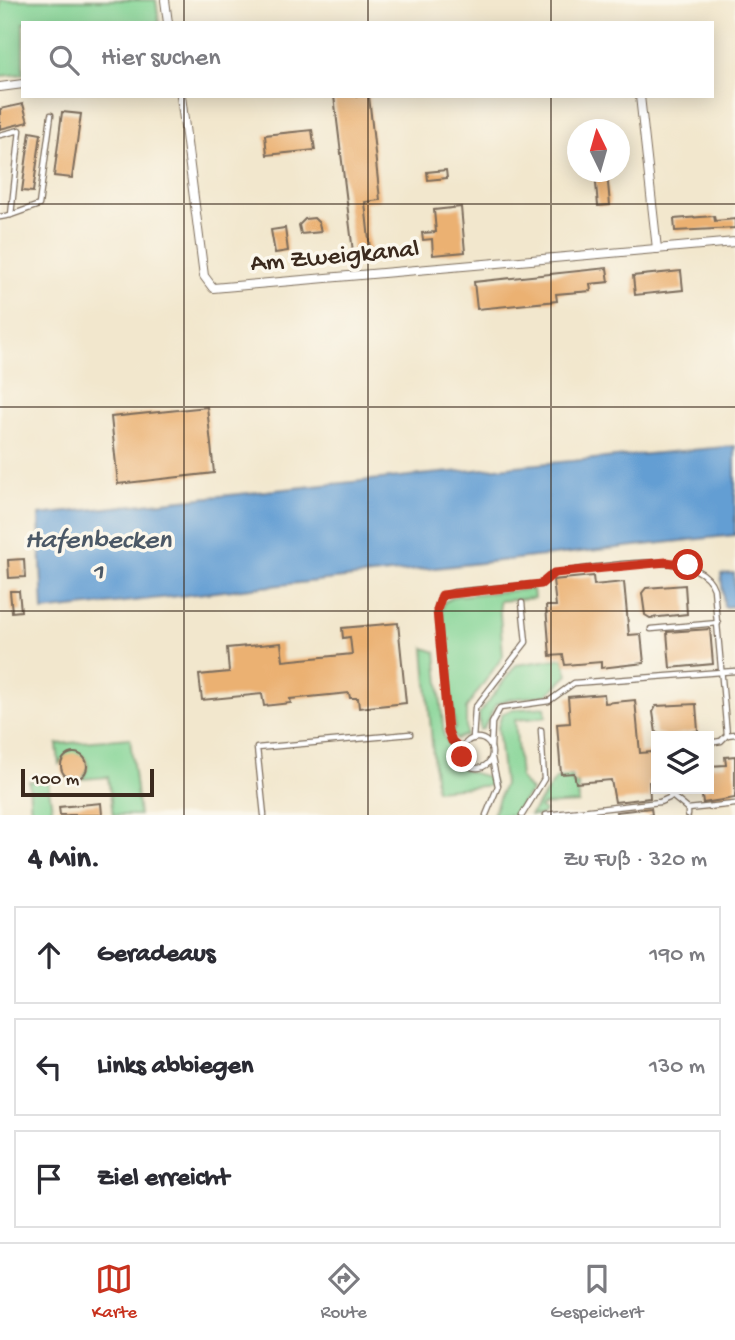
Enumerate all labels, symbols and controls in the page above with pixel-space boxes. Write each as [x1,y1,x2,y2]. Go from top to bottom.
search box [21,21,714,98]
icon: search [45,41,83,79]
text: Hier suchen [101,44,221,75]
north arrow [567,119,630,182]
street label: Am Zweigkanal [249,235,421,281]
water label: Hafenbecken 1 [25,525,172,590]
route start [672,549,703,580]
map controls [651,731,714,794]
button: layers [651,731,714,794]
route end [446,741,477,772]
scale bar [21,766,154,798]
text: 100 m [32,769,79,792]
text: 4 Min. [28,843,100,878]
text: Zu Fuß · 320 m [563,847,707,874]
icon: ahead [30,936,68,974]
text: Geradeaus [97,940,215,971]
text: 190 m [649,942,705,969]
icon: left [30,1048,68,1086]
text: Links abbiegen [97,1052,253,1083]
text: 130 m [649,1054,705,1081]
icon: arrive [30,1160,68,1198]
text: Ziel erreicht [97,1164,229,1195]
tab: Karte [92,1260,137,1325]
tab: Route [320,1260,367,1325]
tab: Gespeichert [550,1260,643,1325]

